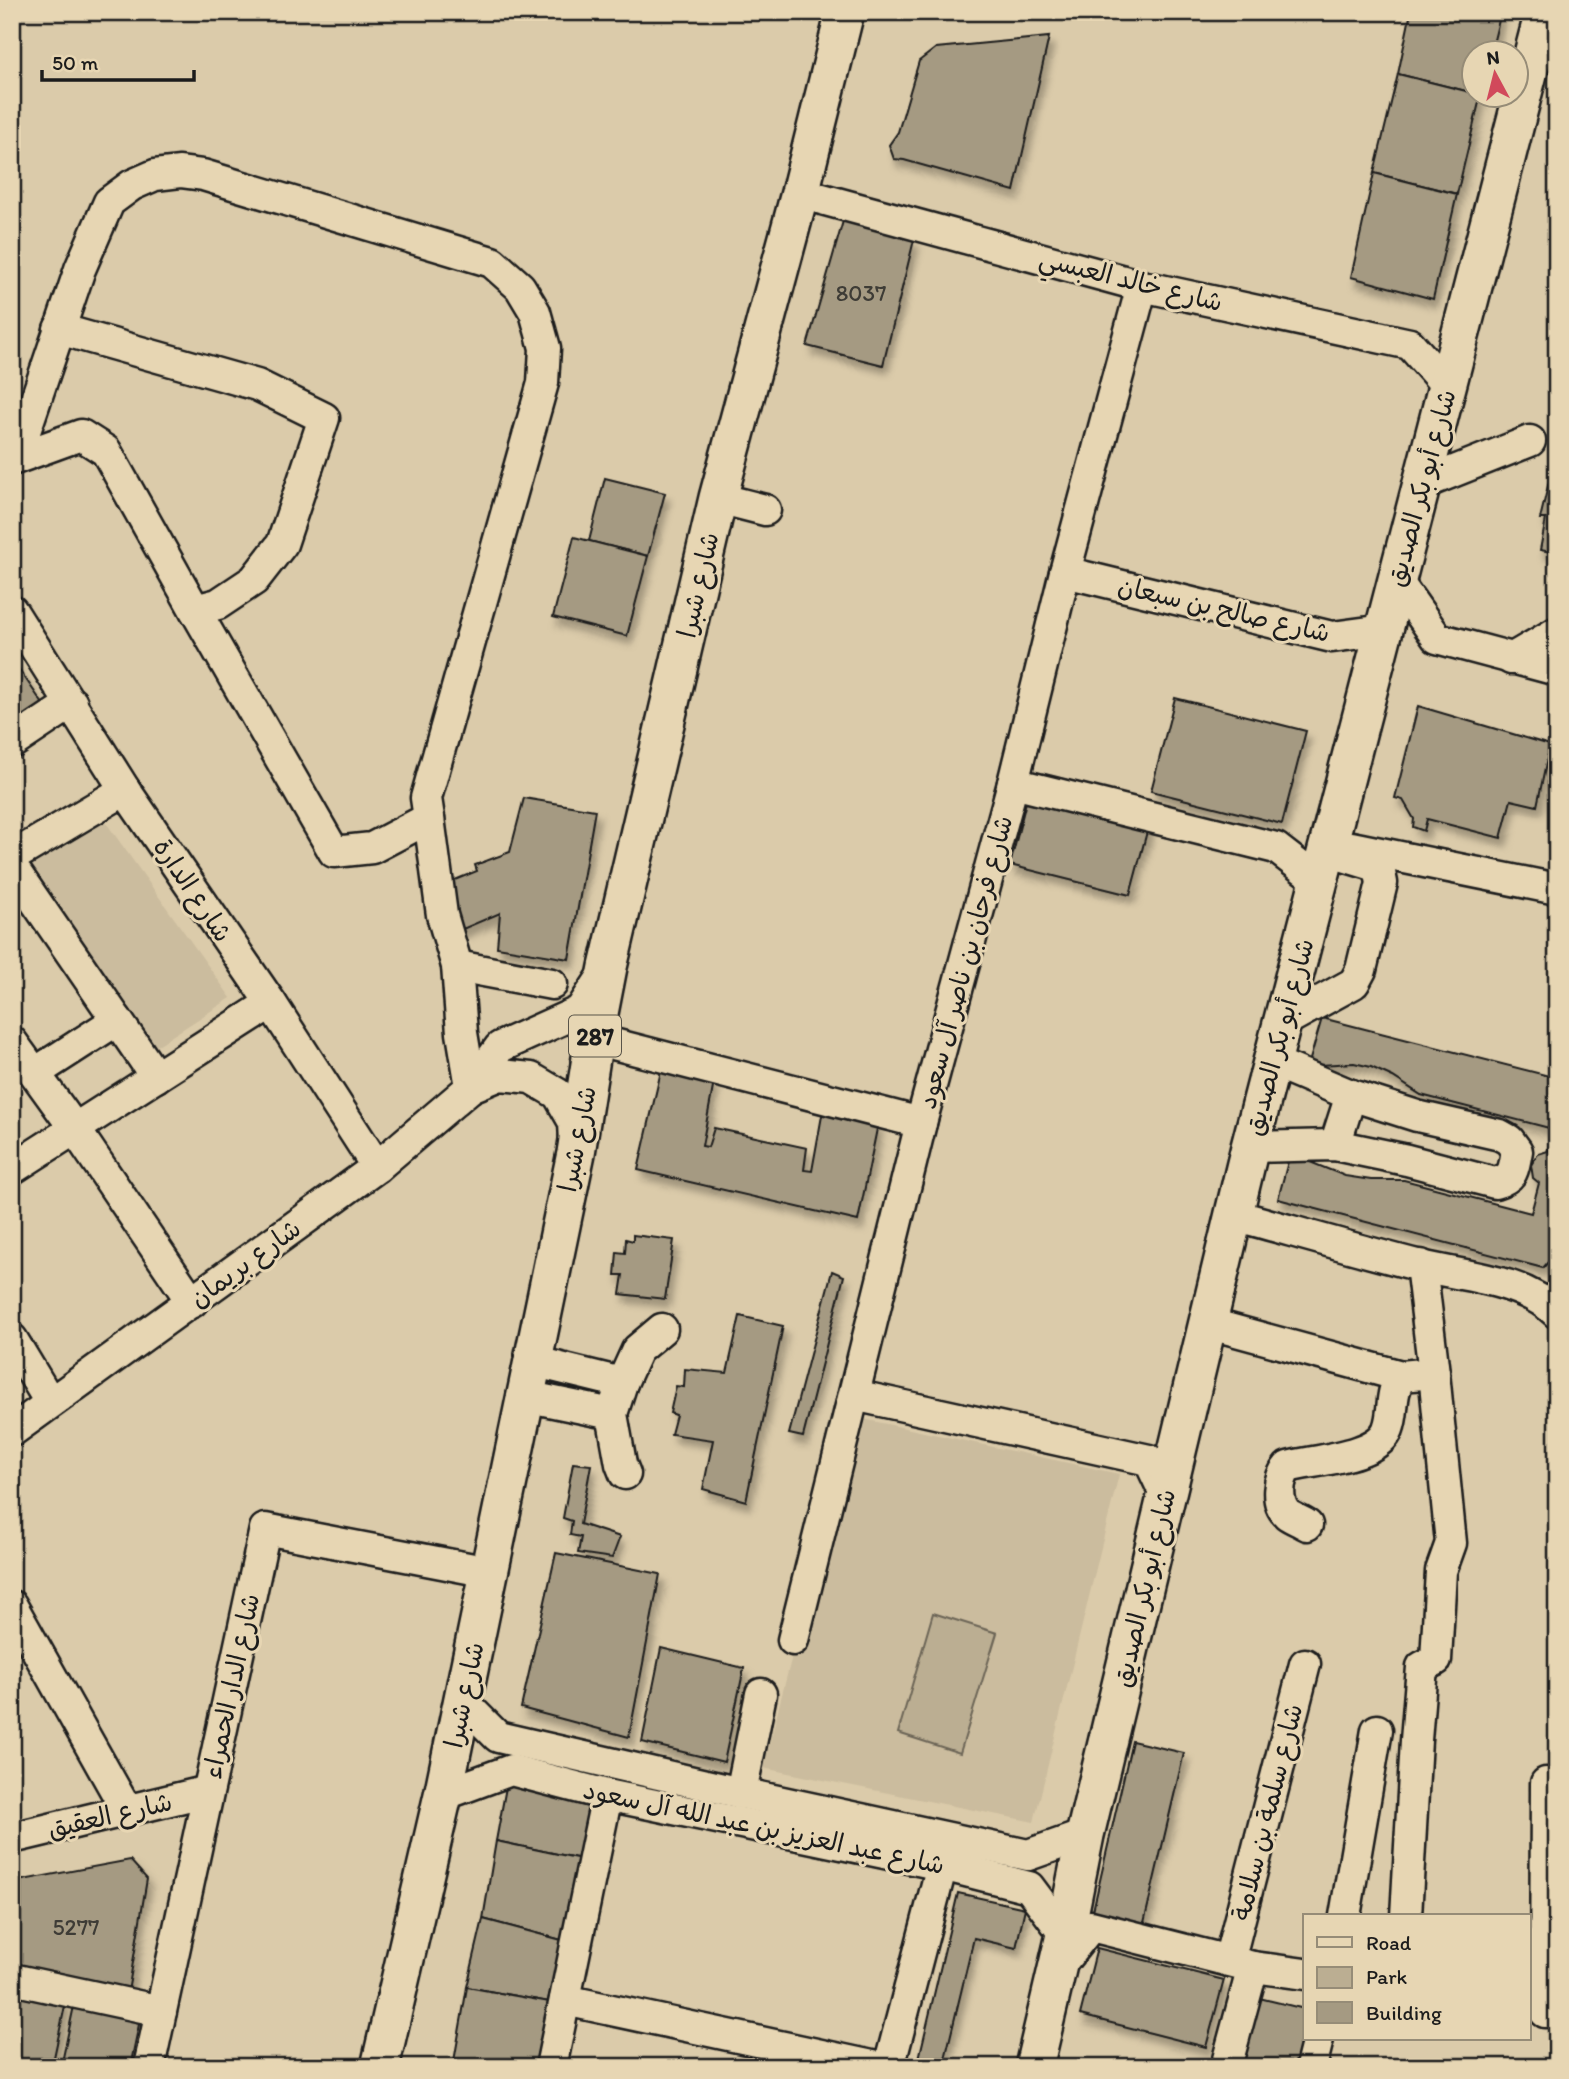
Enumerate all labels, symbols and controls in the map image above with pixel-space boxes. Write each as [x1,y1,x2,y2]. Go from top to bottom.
scale bar [42,38,194,82]
north arrow [1460,38,1530,108]
text: N [1485,45,1501,70]
text: 50 m [52,50,99,75]
street label: شارع خالد العبسي [1034,242,1226,325]
house number: 8037 [836,279,886,307]
street label: شارع أبو بكر الصديق [1379,386,1465,591]
street label: شارع شبرا [670,529,728,641]
street label: شارع صالح بن سبعان [1114,569,1333,651]
street label: شارع فرحان بن ناصر آل سعود [910,812,1022,1113]
street label: شارع الدارة [145,832,239,949]
street label: شارع أبو بكر الصديق [1237,935,1323,1140]
road number: 287 [569,1016,621,1056]
street label: شارع شبرا [551,1083,605,1195]
street label: شارع بريمان [183,1212,308,1316]
street label: شارع أبو بكر الصديق [1106,1486,1184,1691]
street label: شارع الدار الحمراء [196,1591,268,1782]
street label: شارع شبرا [437,1639,493,1751]
street label: شارع سلمة بن سلامة [1225,1700,1311,1924]
street label: شارع عبد العزيز بن عبد الله آل سعود [580,1773,948,1883]
street label: شارع العقيق [45,1785,176,1847]
house number: 5277 [53,1913,100,1941]
legend [1303,1914,1530,2040]
text: Road [1366,1930,1412,1955]
text: Park [1366,1964,1408,1989]
text: Building [1366,2000,1442,2025]

